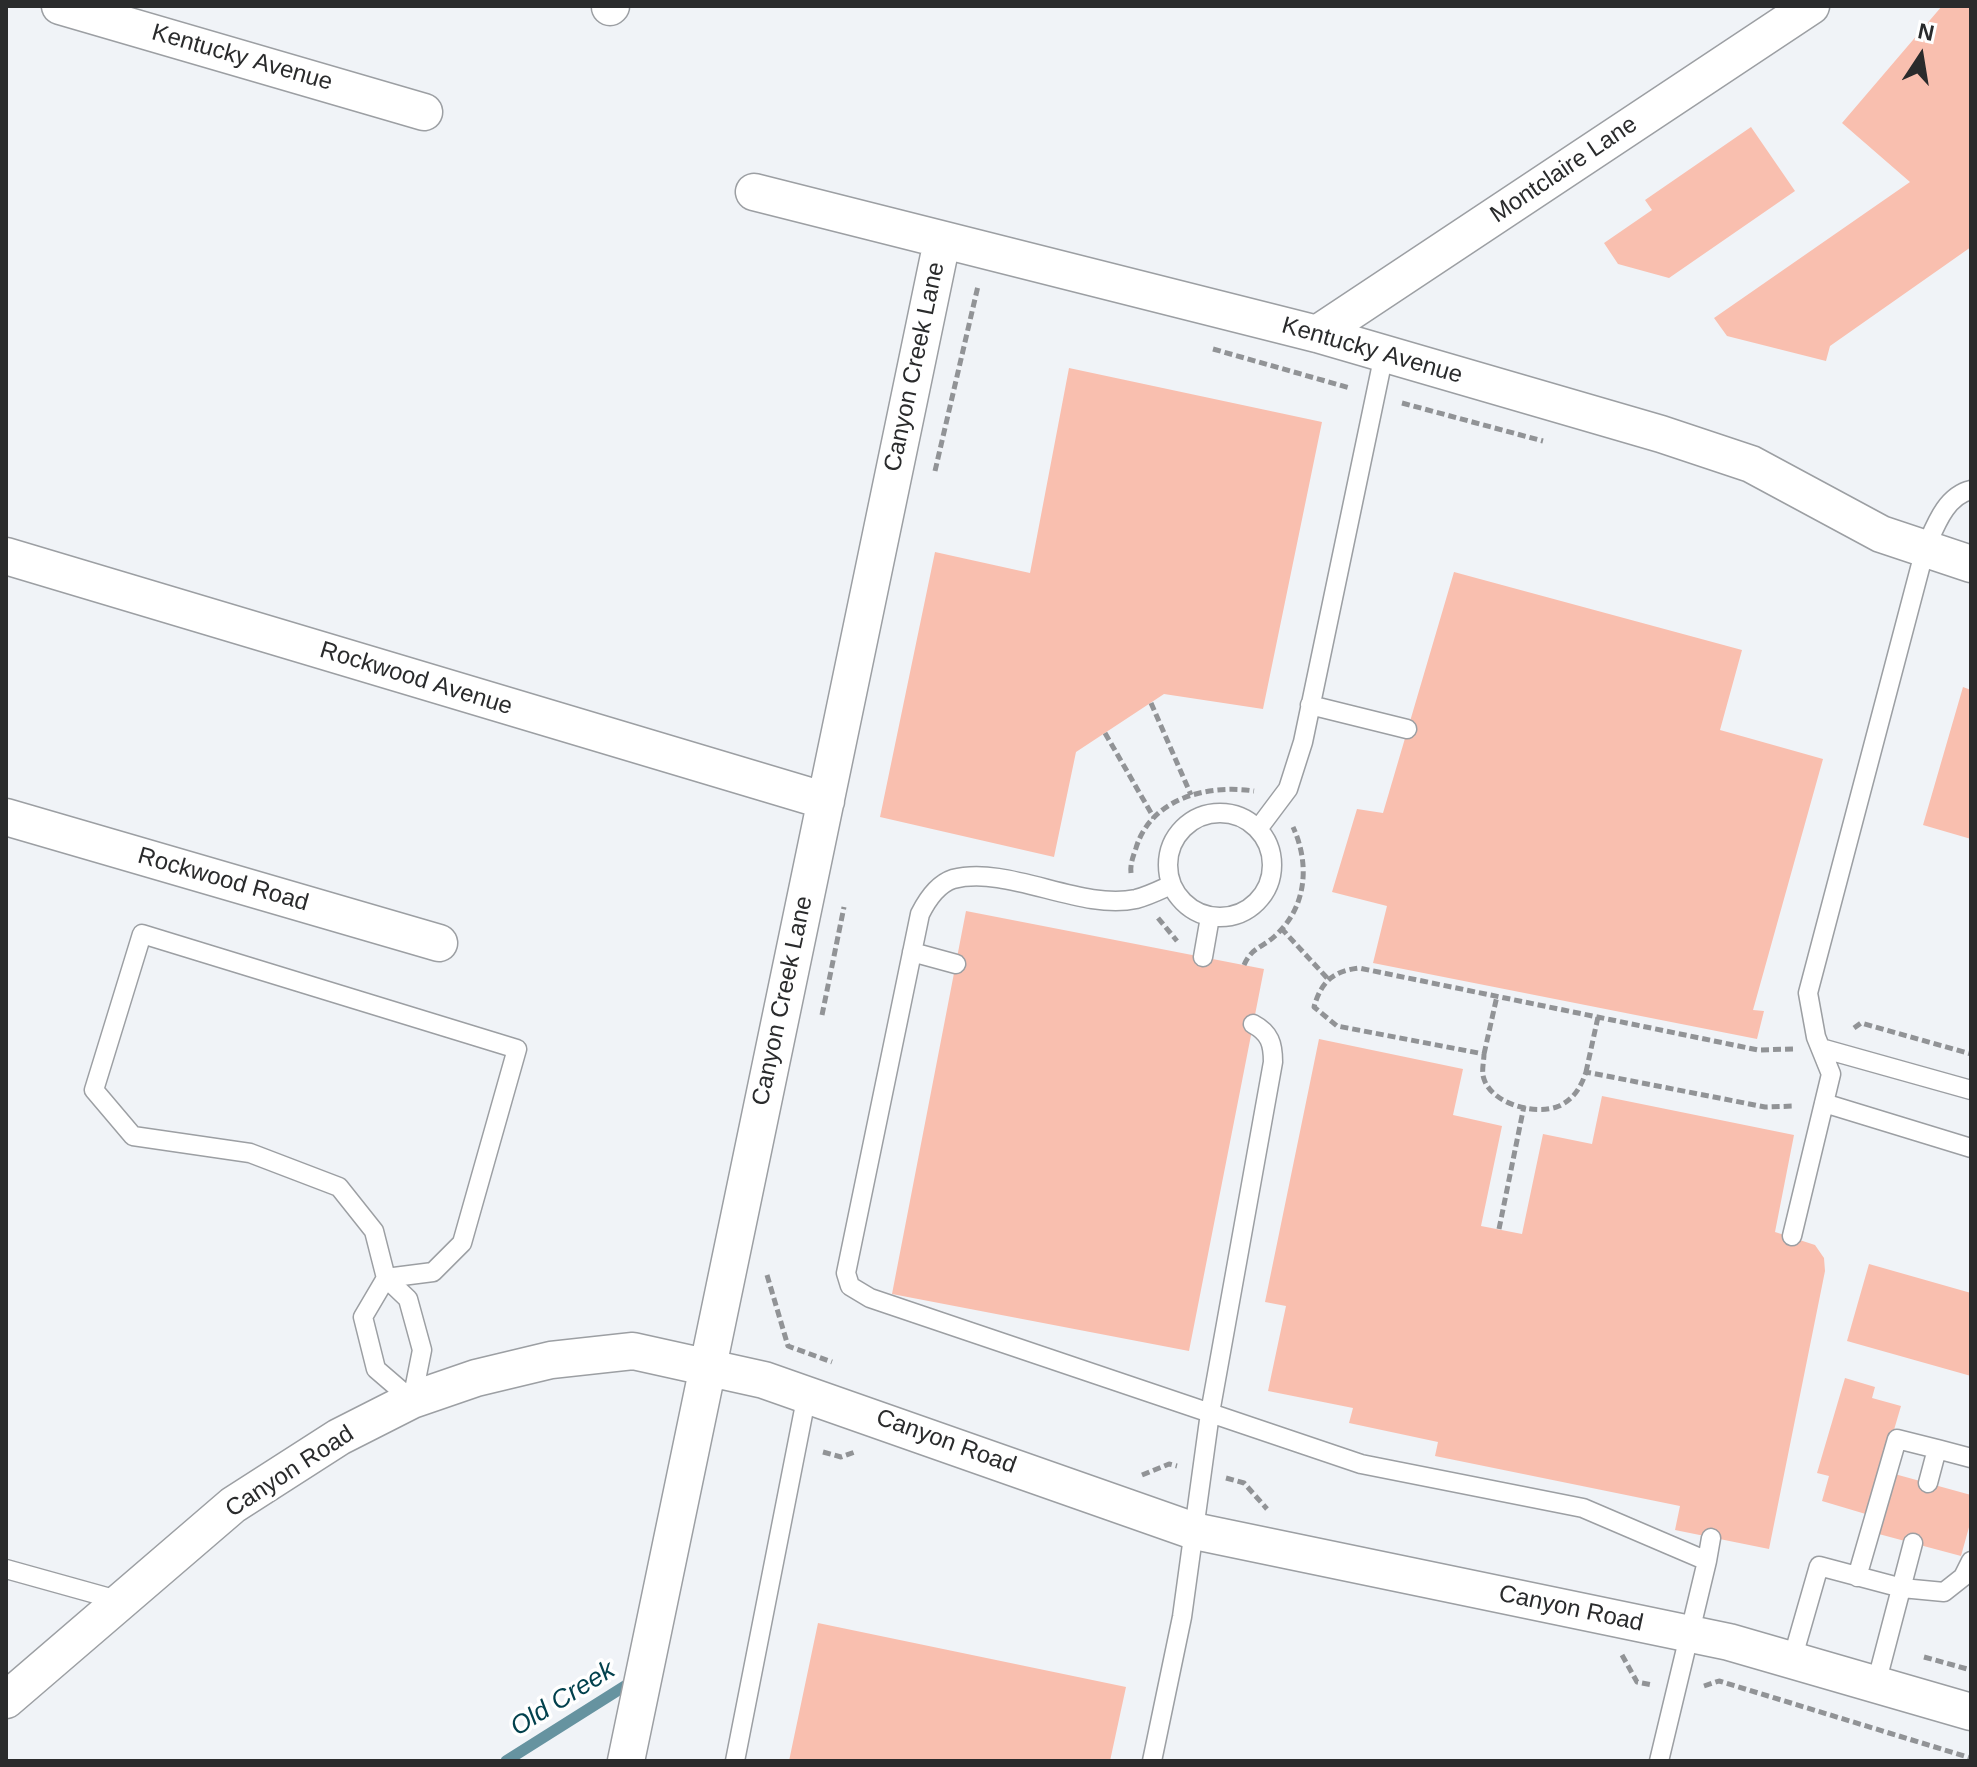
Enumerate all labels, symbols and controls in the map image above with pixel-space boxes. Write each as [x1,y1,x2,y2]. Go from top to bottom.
north arrow [1881,16,1961,96]
street label: Kentucky Avenue [148,18,336,98]
text: N [1916,18,1936,46]
street label: Montclaire Lane [1485,110,1643,230]
street label: Canyon Creek Lane [879,260,951,474]
street label: Kentucky Avenue [1278,311,1466,391]
street label: Rockwood Avenue [316,636,516,722]
street label: Rockwood Road [134,842,312,918]
street label: Canyon Creek Lane [747,894,819,1108]
street label: Canyon Road [872,1403,1020,1481]
street label: Canyon Road [221,1420,359,1524]
street label: Canyon Road [1496,1580,1646,1638]
water label: Old Creek [505,1655,621,1743]

